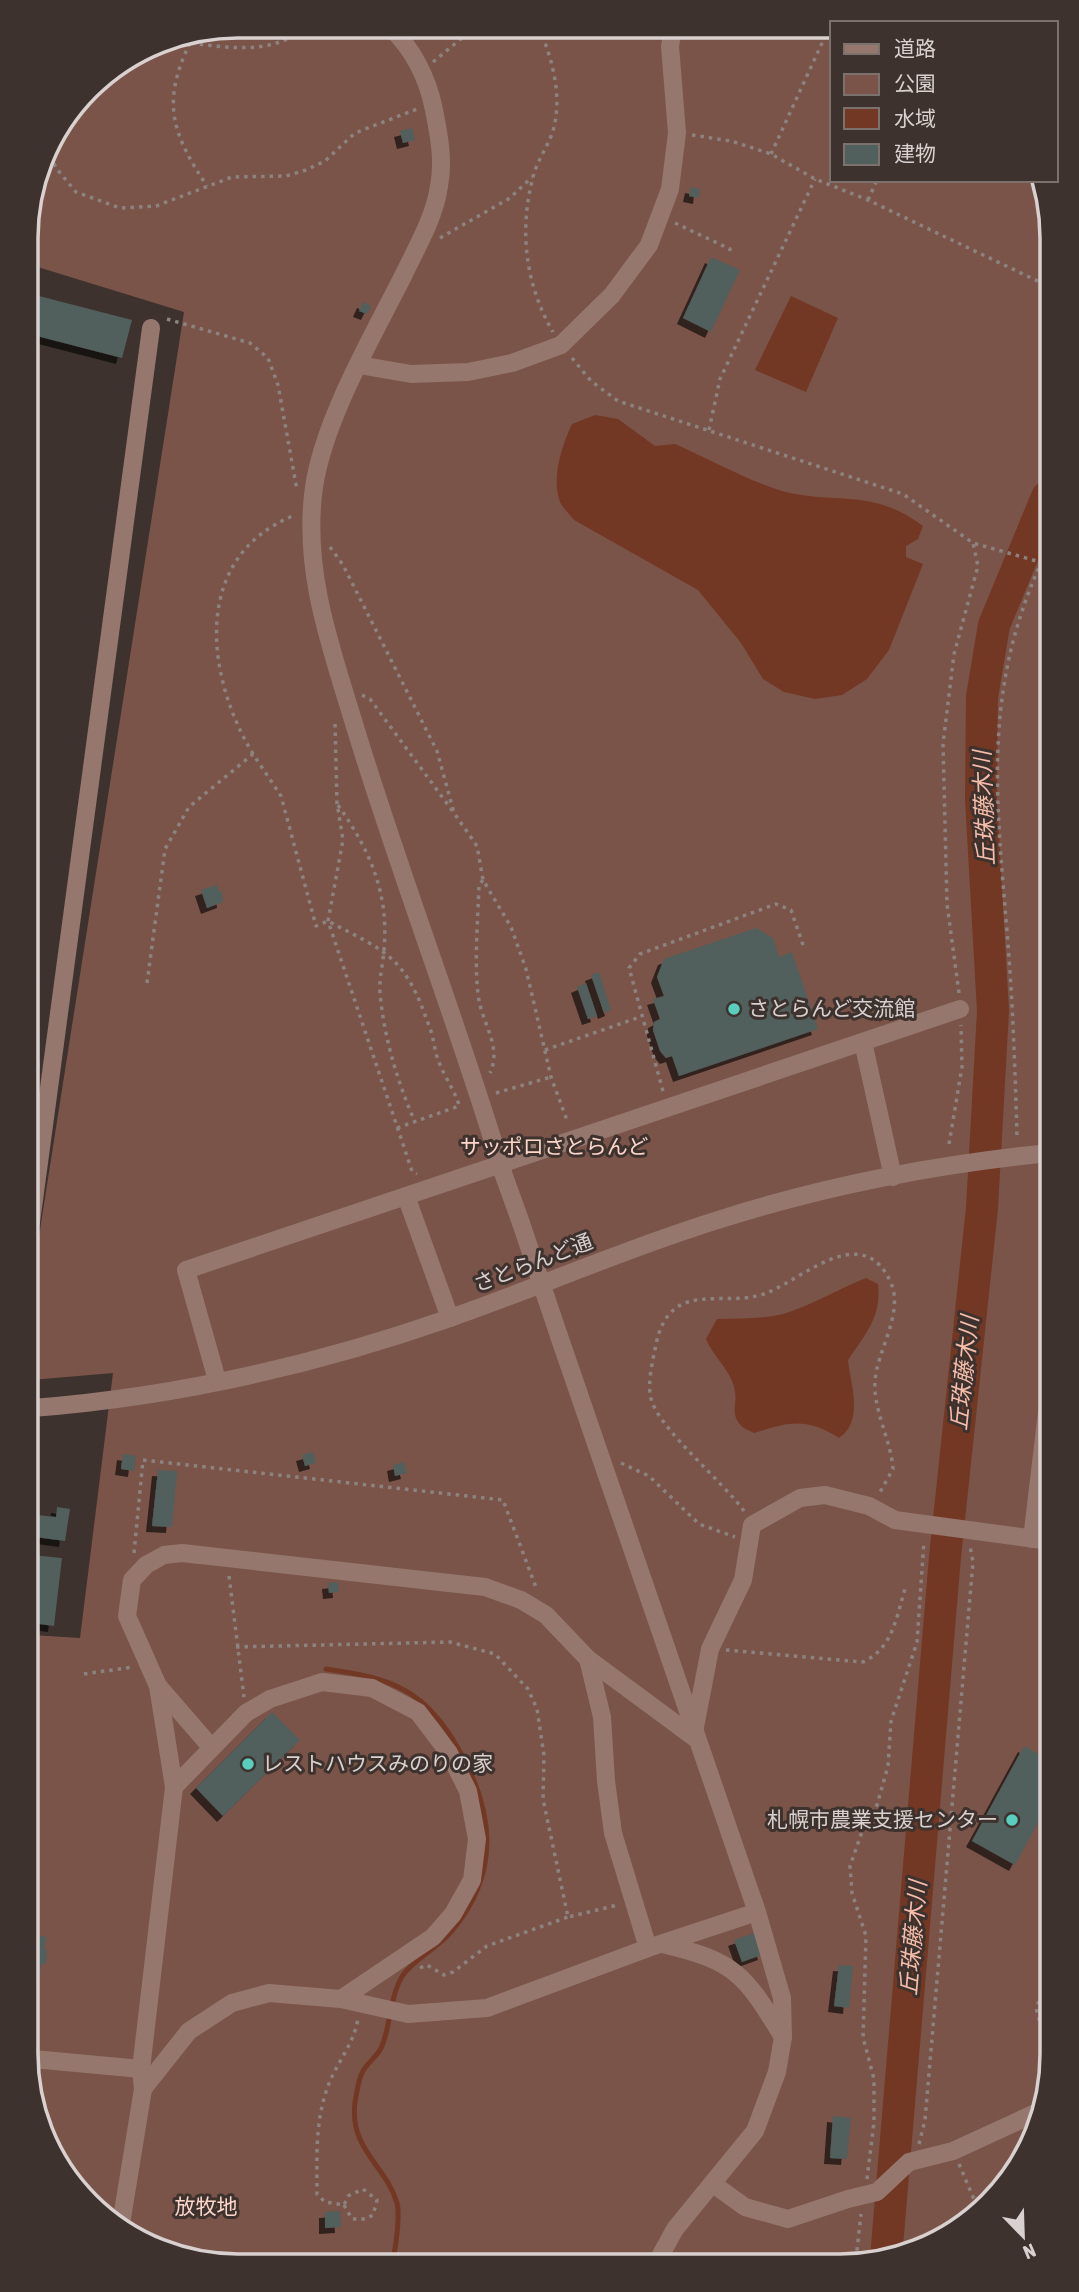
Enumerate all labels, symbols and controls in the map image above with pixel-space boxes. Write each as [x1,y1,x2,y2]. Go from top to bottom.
legend [830,21,1058,182]
text: 道路 [894,36,936,60]
text: 公園 [894,71,936,95]
text: 水域 [894,106,936,130]
text: 建物 [894,141,936,165]
water label: 丘珠藤木川 [969,747,999,866]
place label: さとらんど交流館 [748,996,915,1020]
marker: さとらんど交流館 [726,1001,742,1017]
park label: サッポロさとらんど [460,1134,648,1158]
street label: さとらんど通 [470,1228,595,1296]
water label: 丘珠藤木川 [945,1311,983,1432]
place label: レストハウスみのりの家 [262,1751,493,1775]
marker: レストハウスみのりの家 [240,1756,256,1772]
place label: 札幌市農業支援センター [767,1807,998,1831]
marker: 札幌市農業支援センター [1004,1812,1020,1828]
water label: 丘珠藤木川 [895,1877,931,1996]
park label: 放牧地 [175,2194,238,2218]
north arrow [988,2201,1058,2271]
text: N [1020,2239,1039,2264]

